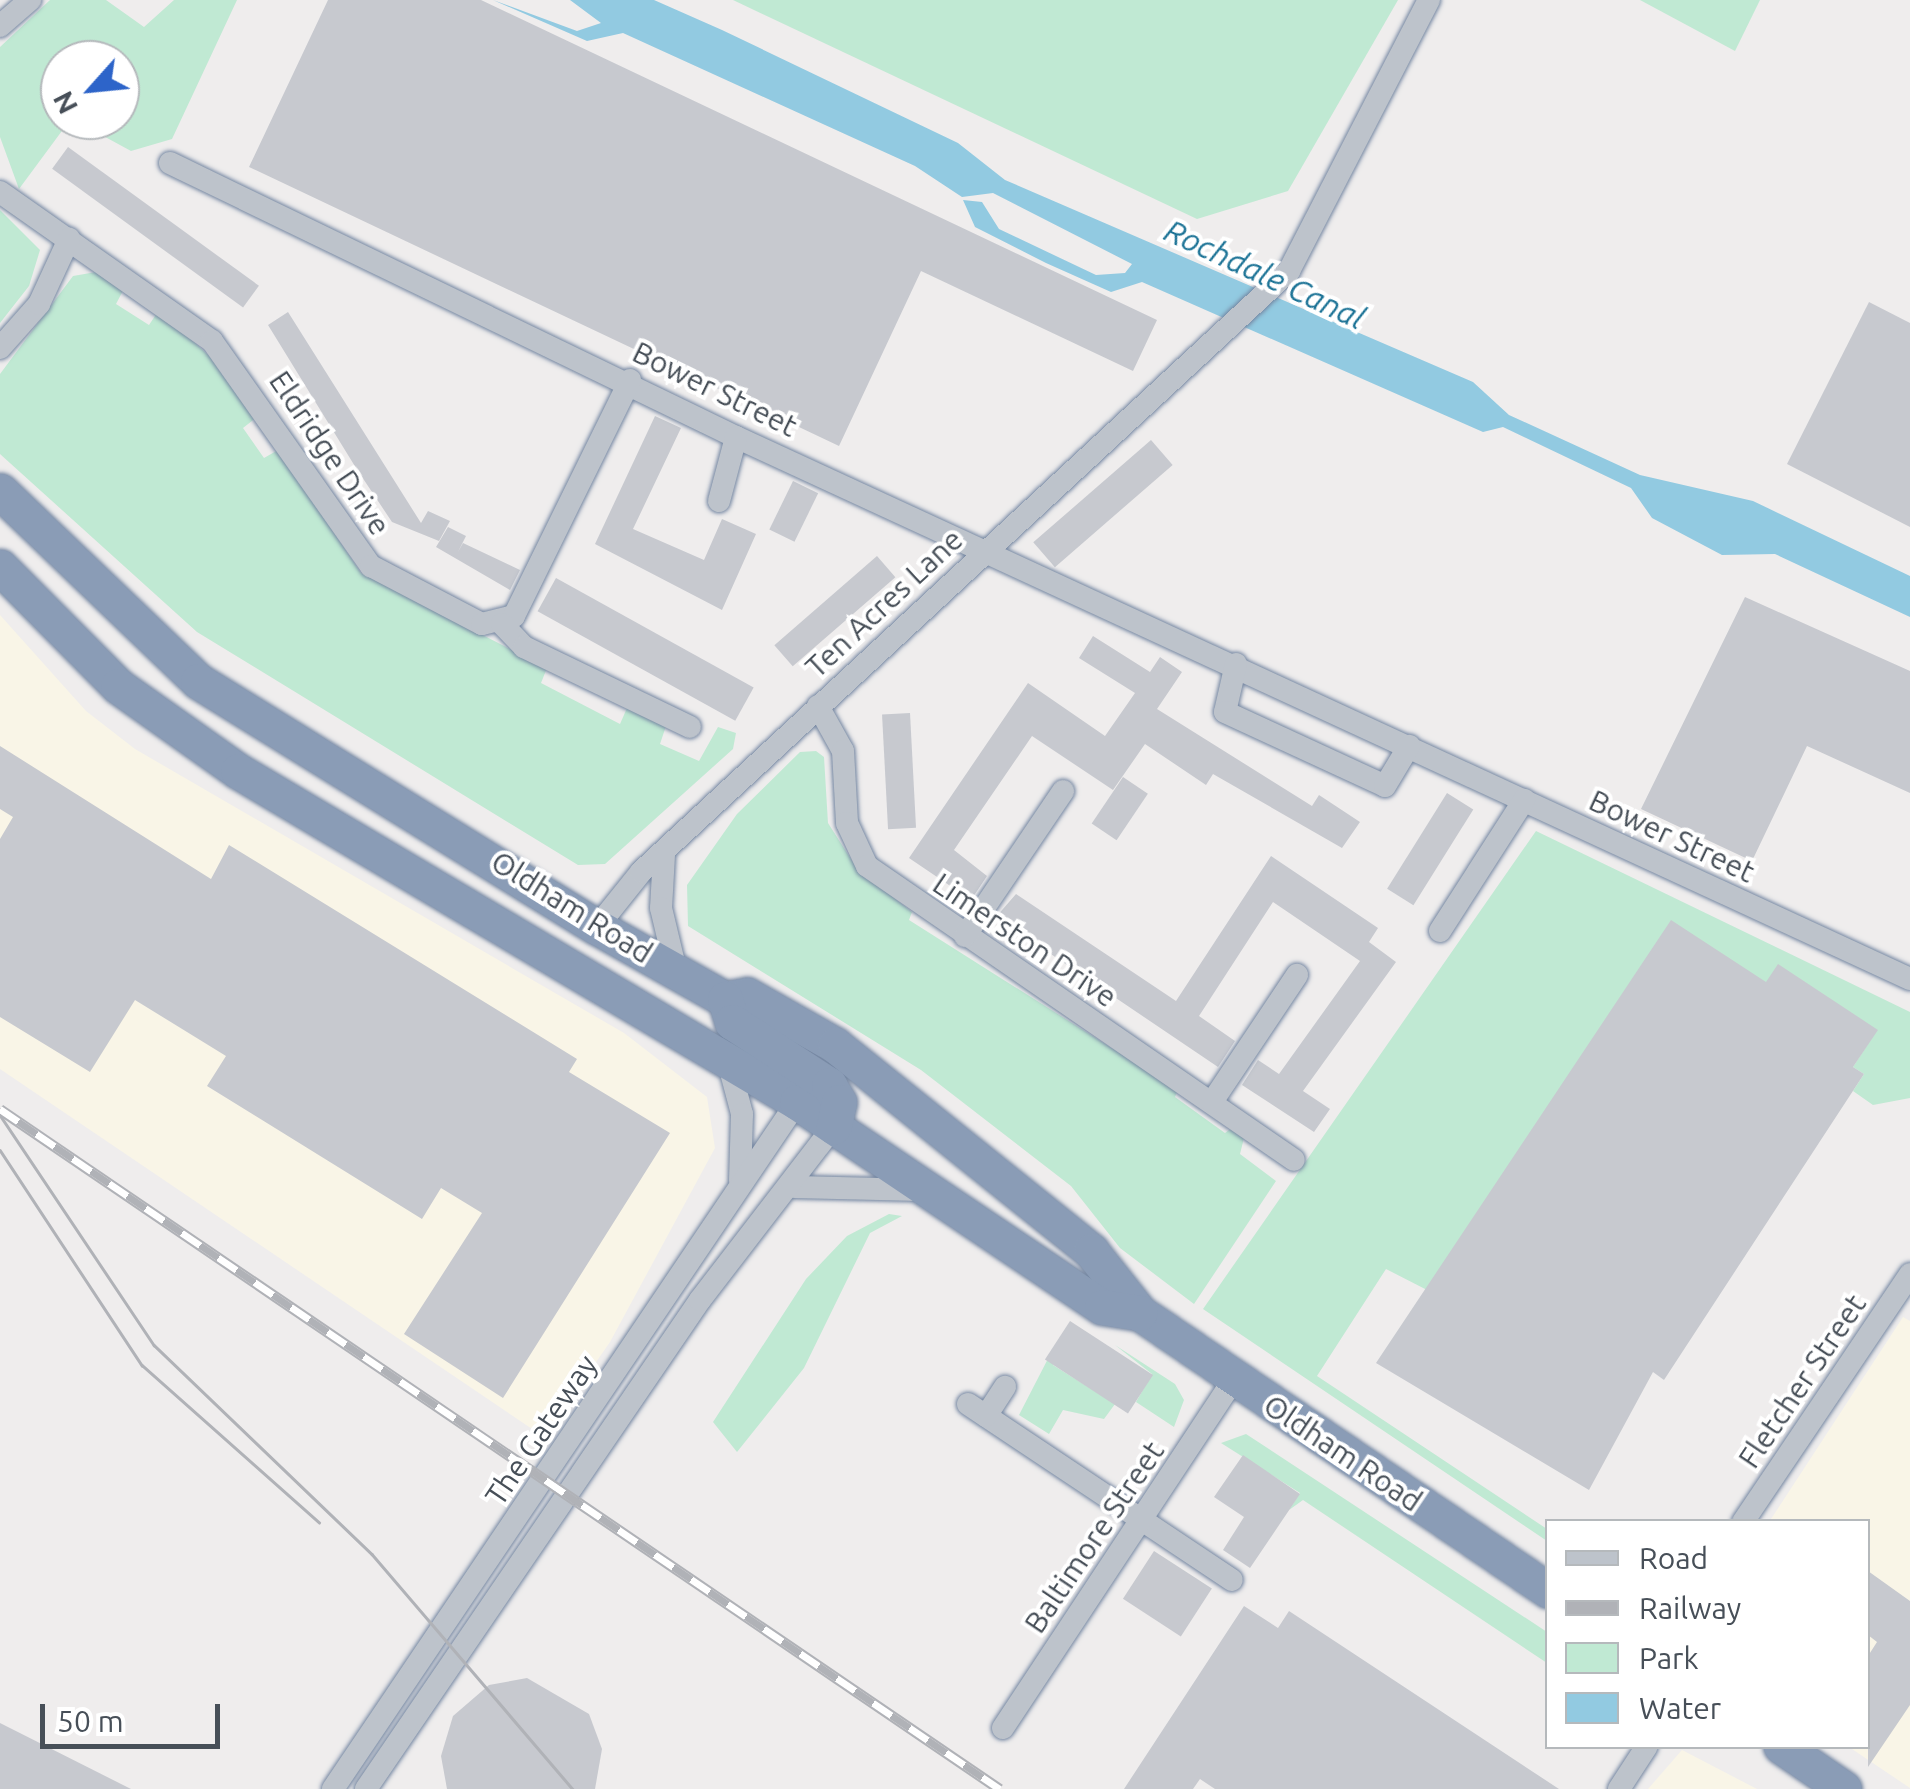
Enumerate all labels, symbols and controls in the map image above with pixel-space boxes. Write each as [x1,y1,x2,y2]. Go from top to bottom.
north arrow [40,40,140,140]
text: N [46,87,83,119]
water label: Rochdale Canal [1159,211,1371,337]
street label: Bower Street [627,334,803,444]
street label: Eldridge Drive [262,364,398,542]
street label: Ten Acres Lane [798,521,970,685]
street label: Bower Street [1584,782,1760,890]
street label: Oldham Road [485,843,659,971]
street label: Limerston Drive [926,865,1124,1015]
street label: Fletcher Street [1731,1287,1873,1475]
street label: The Gateway [477,1348,605,1512]
street label: Oldham Road [1257,1387,1429,1519]
street label: Baltimore Street [1017,1434,1171,1640]
legend [1545,1519,1870,1749]
text: Road [1639,1541,1708,1575]
text: Railway [1639,1591,1741,1625]
text: Park [1639,1641,1699,1675]
scale bar [45,1684,225,1746]
text: Water [1639,1691,1721,1725]
text: 50 m [57,1704,124,1738]

